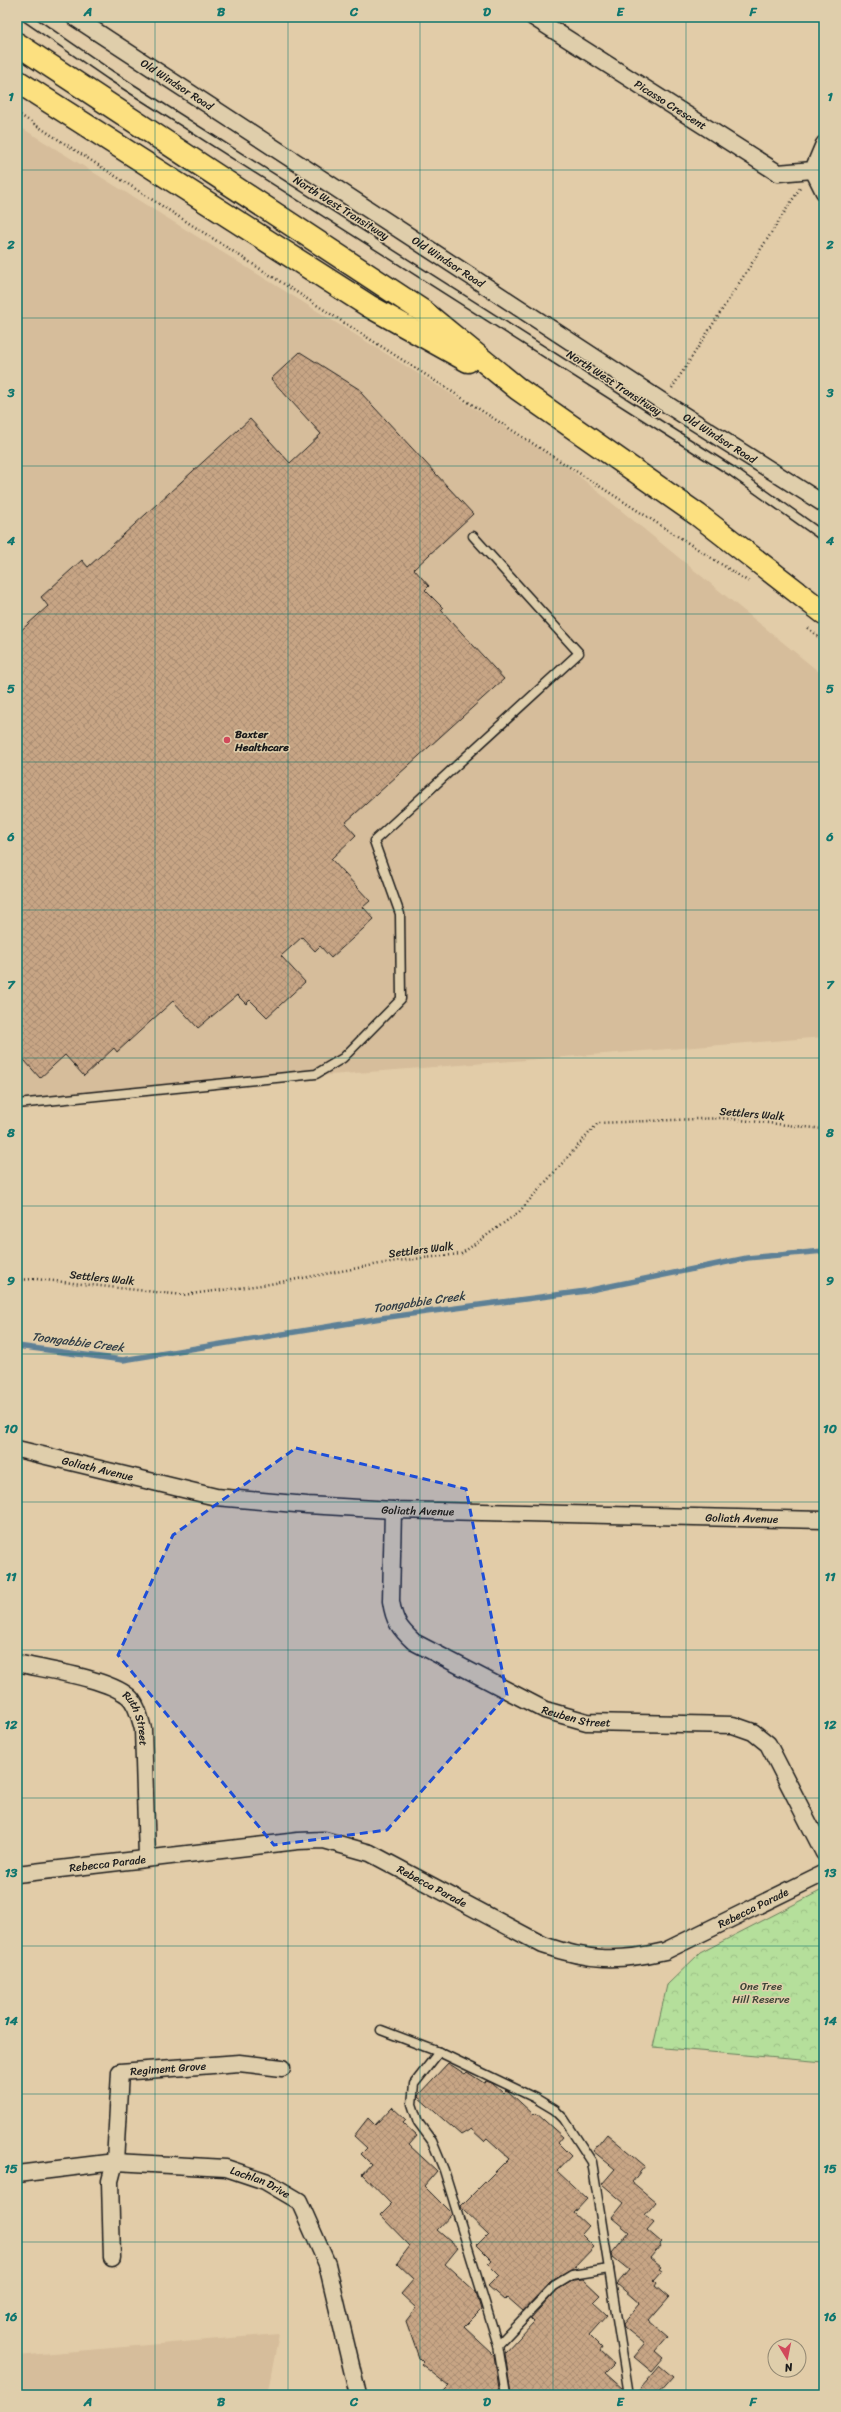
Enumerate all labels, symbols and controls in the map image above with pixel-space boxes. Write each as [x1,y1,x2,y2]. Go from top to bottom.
text: A [83,0,92,23]
text: B [217,0,226,23]
text: C [349,0,359,23]
text: D [483,0,491,23]
text: E [616,0,625,23]
text: F [748,0,757,23]
street label: Old Windsor Road [137,53,218,116]
street label: Picasso Crescent [631,74,711,135]
text: 1 [8,85,14,108]
text: 1 [827,85,833,108]
street label: North West Transitway [289,171,393,245]
street label: Old Windsor Road [408,231,489,293]
text: 2 [6,233,15,256]
text: 2 [825,233,834,256]
street label: North West Transitway [563,345,666,421]
text: 3 [6,381,15,404]
text: 3 [825,381,834,404]
street label: Old Windsor Road [679,408,761,469]
text: 4 [6,529,16,552]
text: 4 [825,529,835,552]
text: 5 [7,677,15,700]
text: 5 [826,677,834,700]
place label: Baxter Healthcare [234,725,289,757]
marker: Baxter Healthcare [222,735,232,745]
text: 6 [6,825,15,848]
text: 6 [825,825,834,848]
text: 7 [7,973,16,996]
text: 7 [826,973,835,996]
street label: Settlers Walk [719,1102,786,1126]
text: 8 [6,1121,15,1144]
text: 8 [825,1121,834,1144]
street label: Settlers Walk [387,1237,455,1263]
street label: Settlers Walk [69,1265,136,1291]
text: 9 [7,1269,15,1292]
text: 9 [826,1269,834,1292]
water label: Toongabbie Creek [372,1285,467,1319]
water label: Toongabbie Creek [31,1325,126,1359]
text: 10 [4,1417,18,1440]
text: 10 [823,1417,837,1440]
street label: Goliath Avenue [60,1451,136,1486]
street label: Goliath Avenue [381,1500,455,1521]
street label: Goliath Avenue [705,1508,779,1528]
text: 11 [5,1565,17,1588]
text: 11 [824,1565,836,1588]
street label: Ruth Street [119,1686,153,1746]
street label: Reuben Street [539,1700,611,1732]
text: 12 [4,1713,18,1736]
text: 12 [823,1713,837,1736]
street label: Rebecca Parade [68,1849,147,1877]
street label: Rebecca Parade [394,1860,471,1913]
text: 13 [5,1861,18,1884]
text: 13 [824,1861,837,1884]
street label: Rebecca Parade [714,1882,792,1933]
park label: One Tree Hill Reserve [732,1977,790,2009]
text: 14 [4,2009,19,2032]
text: 14 [823,2009,838,2032]
street label: Regiment Grove [129,2056,207,2081]
text: 15 [4,2157,18,2180]
text: 15 [823,2157,837,2180]
street label: Lachlan Drive [228,2161,294,2204]
text: 16 [5,2305,18,2328]
text: 16 [824,2305,837,2328]
north arrow [767,2338,807,2378]
text: N [783,2357,795,2377]
text: A [83,2390,92,2412]
text: B [217,2390,226,2412]
text: C [349,2390,359,2412]
text: D [483,2390,491,2412]
text: E [616,2390,625,2412]
text: F [748,2390,757,2412]

